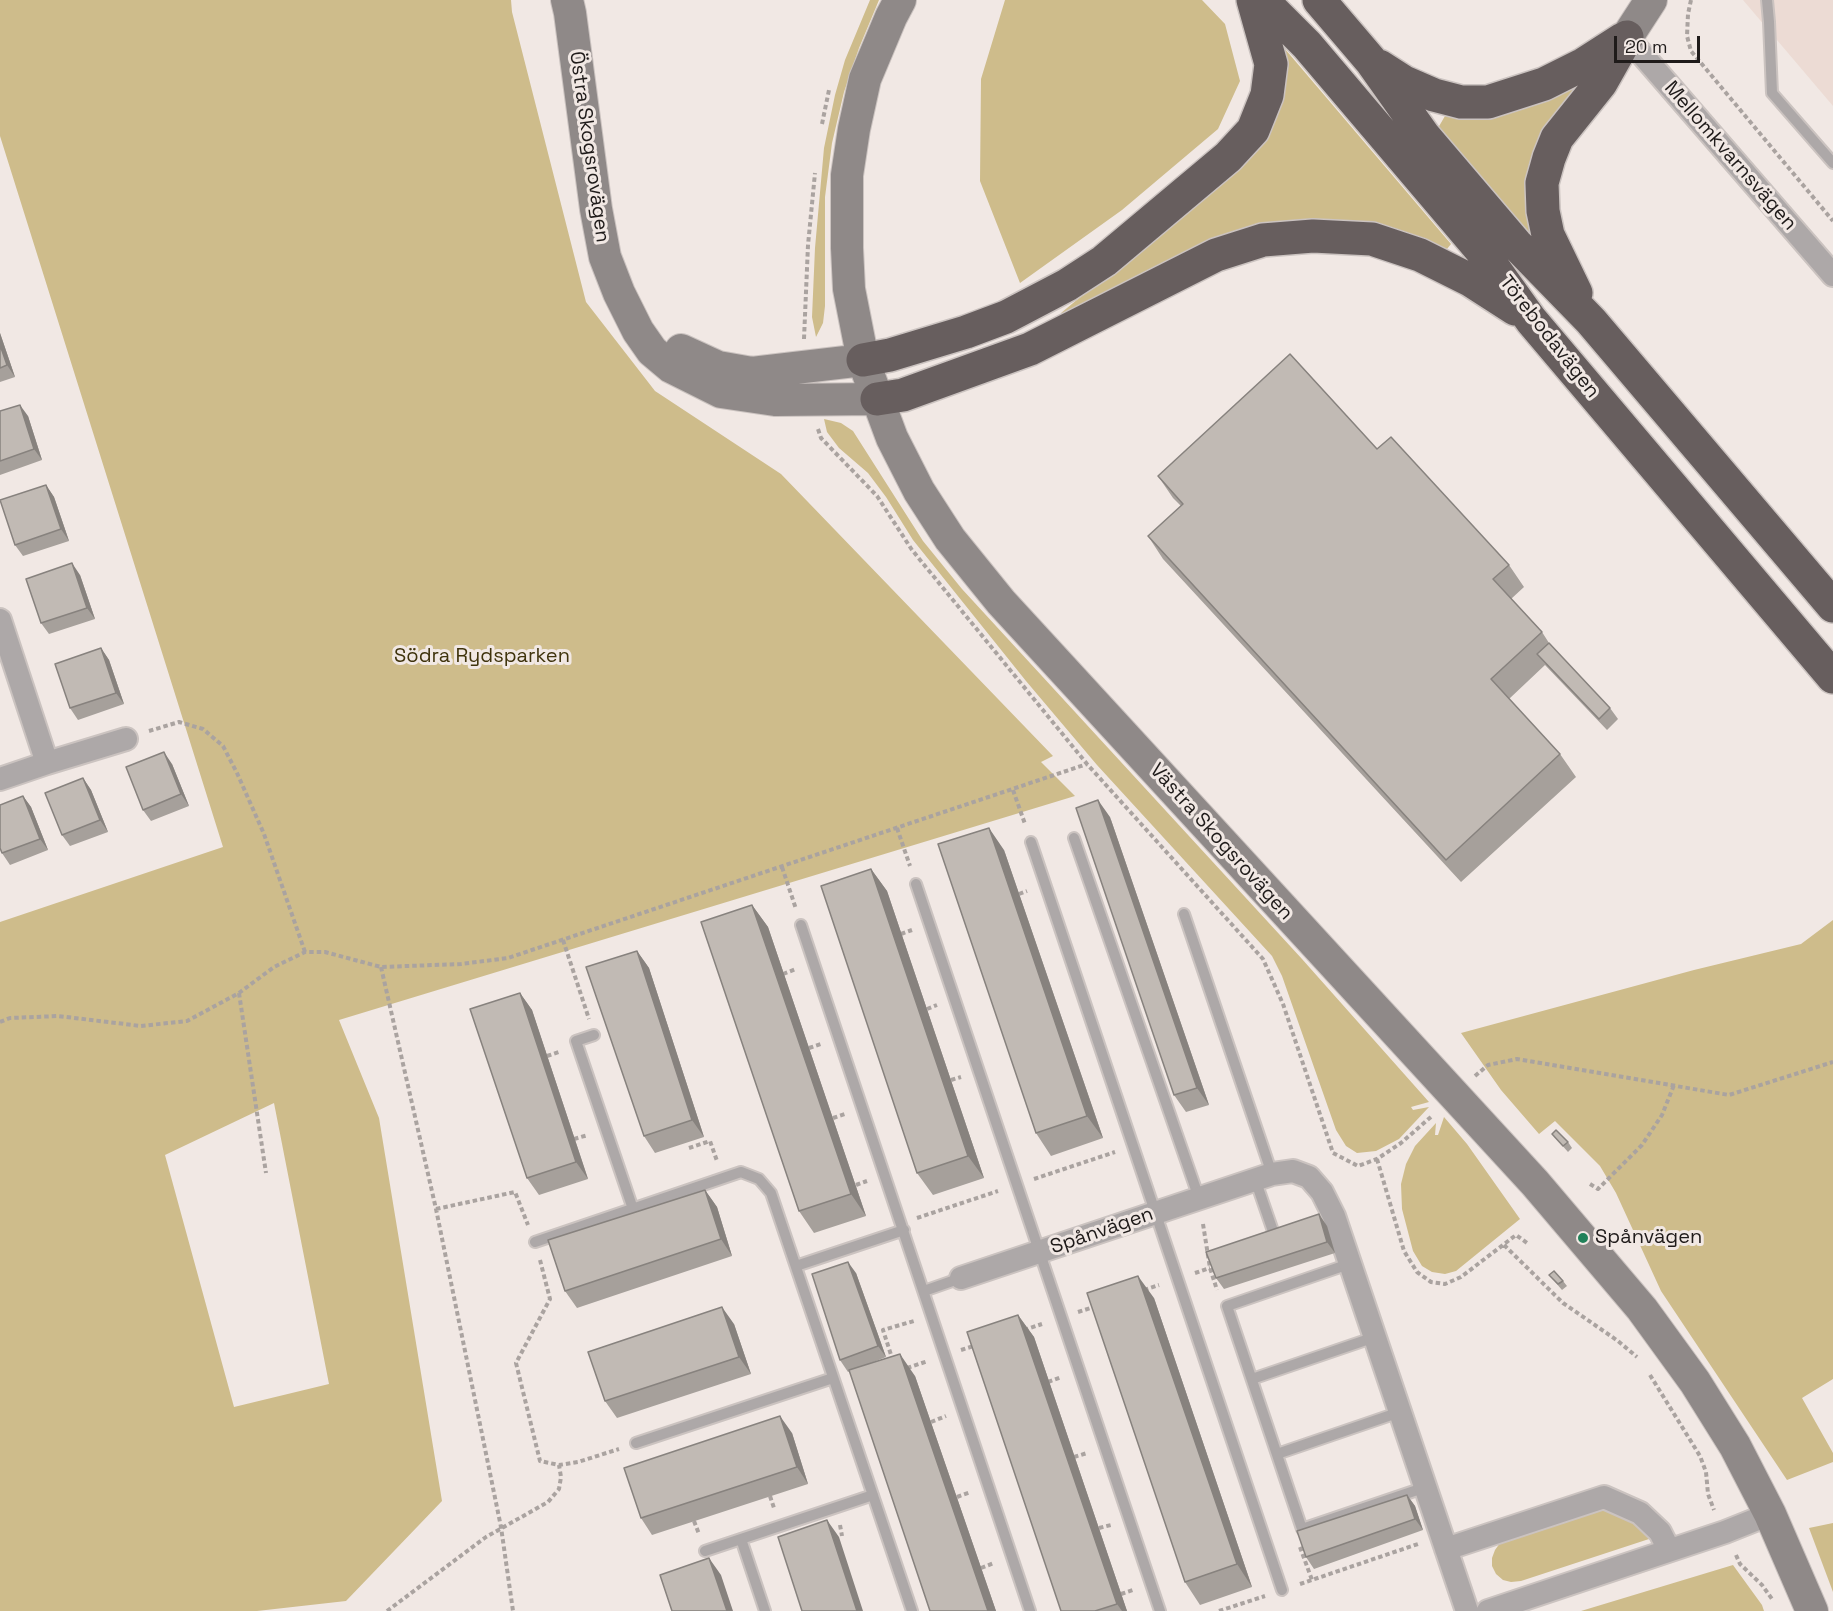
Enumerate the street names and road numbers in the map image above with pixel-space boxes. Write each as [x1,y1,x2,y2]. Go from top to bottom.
street label: Östra Skogsrovägen [564,50,614,244]
street label: Mellomkvarnsvägen [1659,76,1801,236]
street label: Törebodavägen [1494,271,1604,403]
street label: Västra Skogsrovägen [1144,759,1298,925]
street label: Spånvägen [1047,1202,1157,1260]

